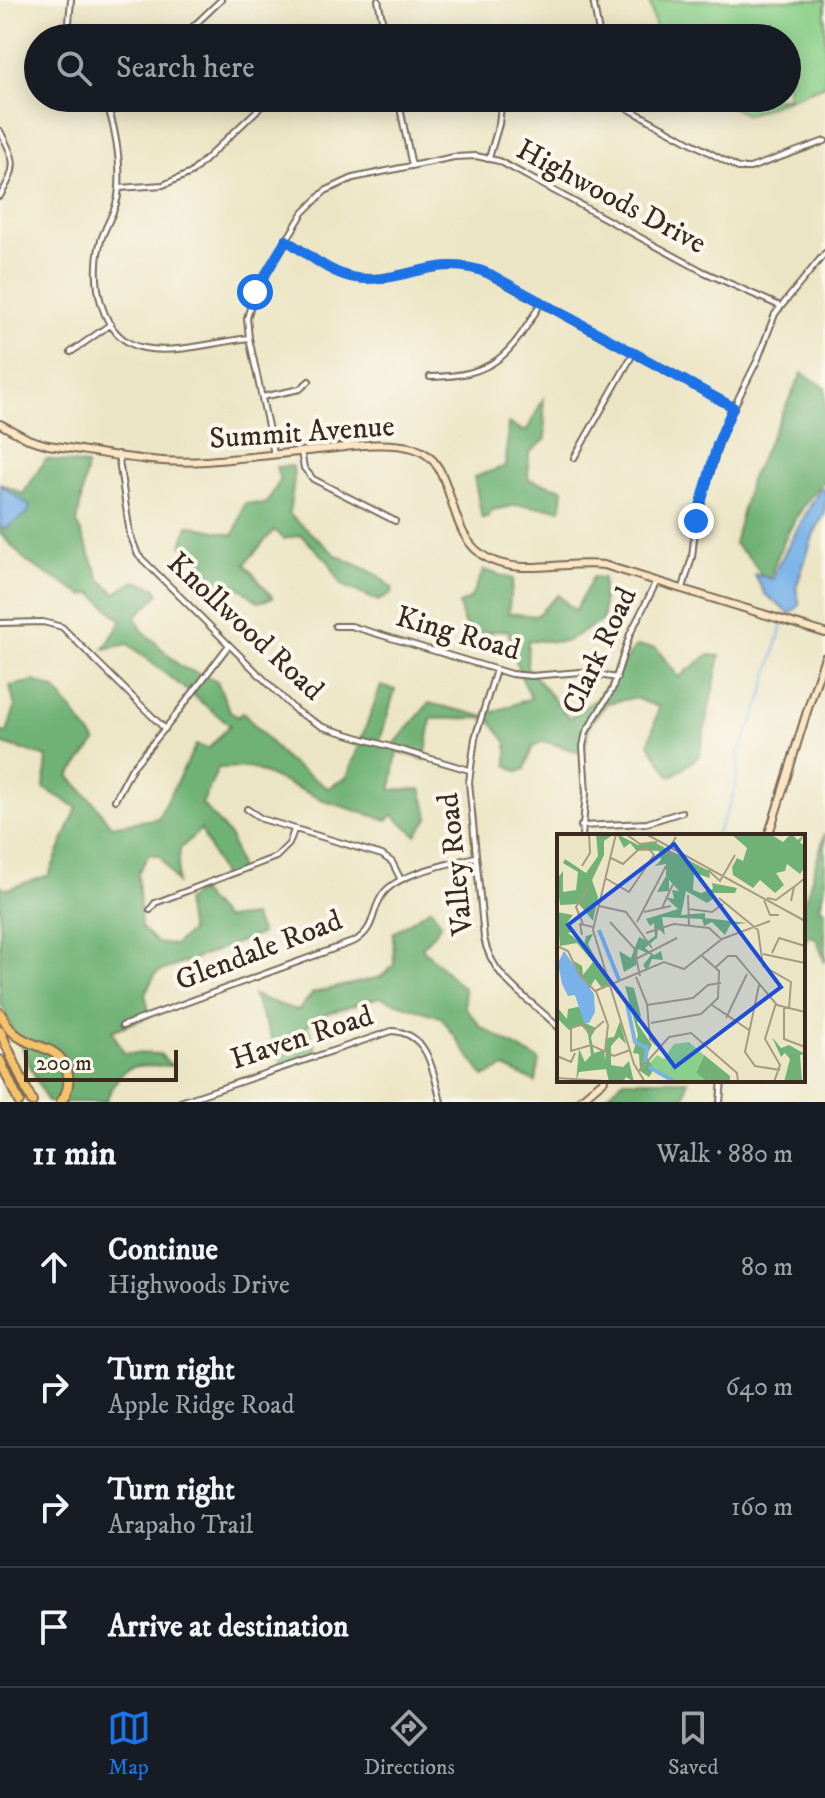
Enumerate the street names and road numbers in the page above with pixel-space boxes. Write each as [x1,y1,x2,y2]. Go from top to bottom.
street label: Highwoods Drive [510,131,712,263]
street label: Summit Avenue [208,408,396,458]
street label: Knollwood Road [159,545,331,709]
street label: Clark Road [554,581,646,721]
street label: King Road [392,599,524,669]
street label: Valley Road [430,791,482,938]
street label: Glendale Road [170,902,348,1000]
street label: Haven Road [226,998,378,1078]

